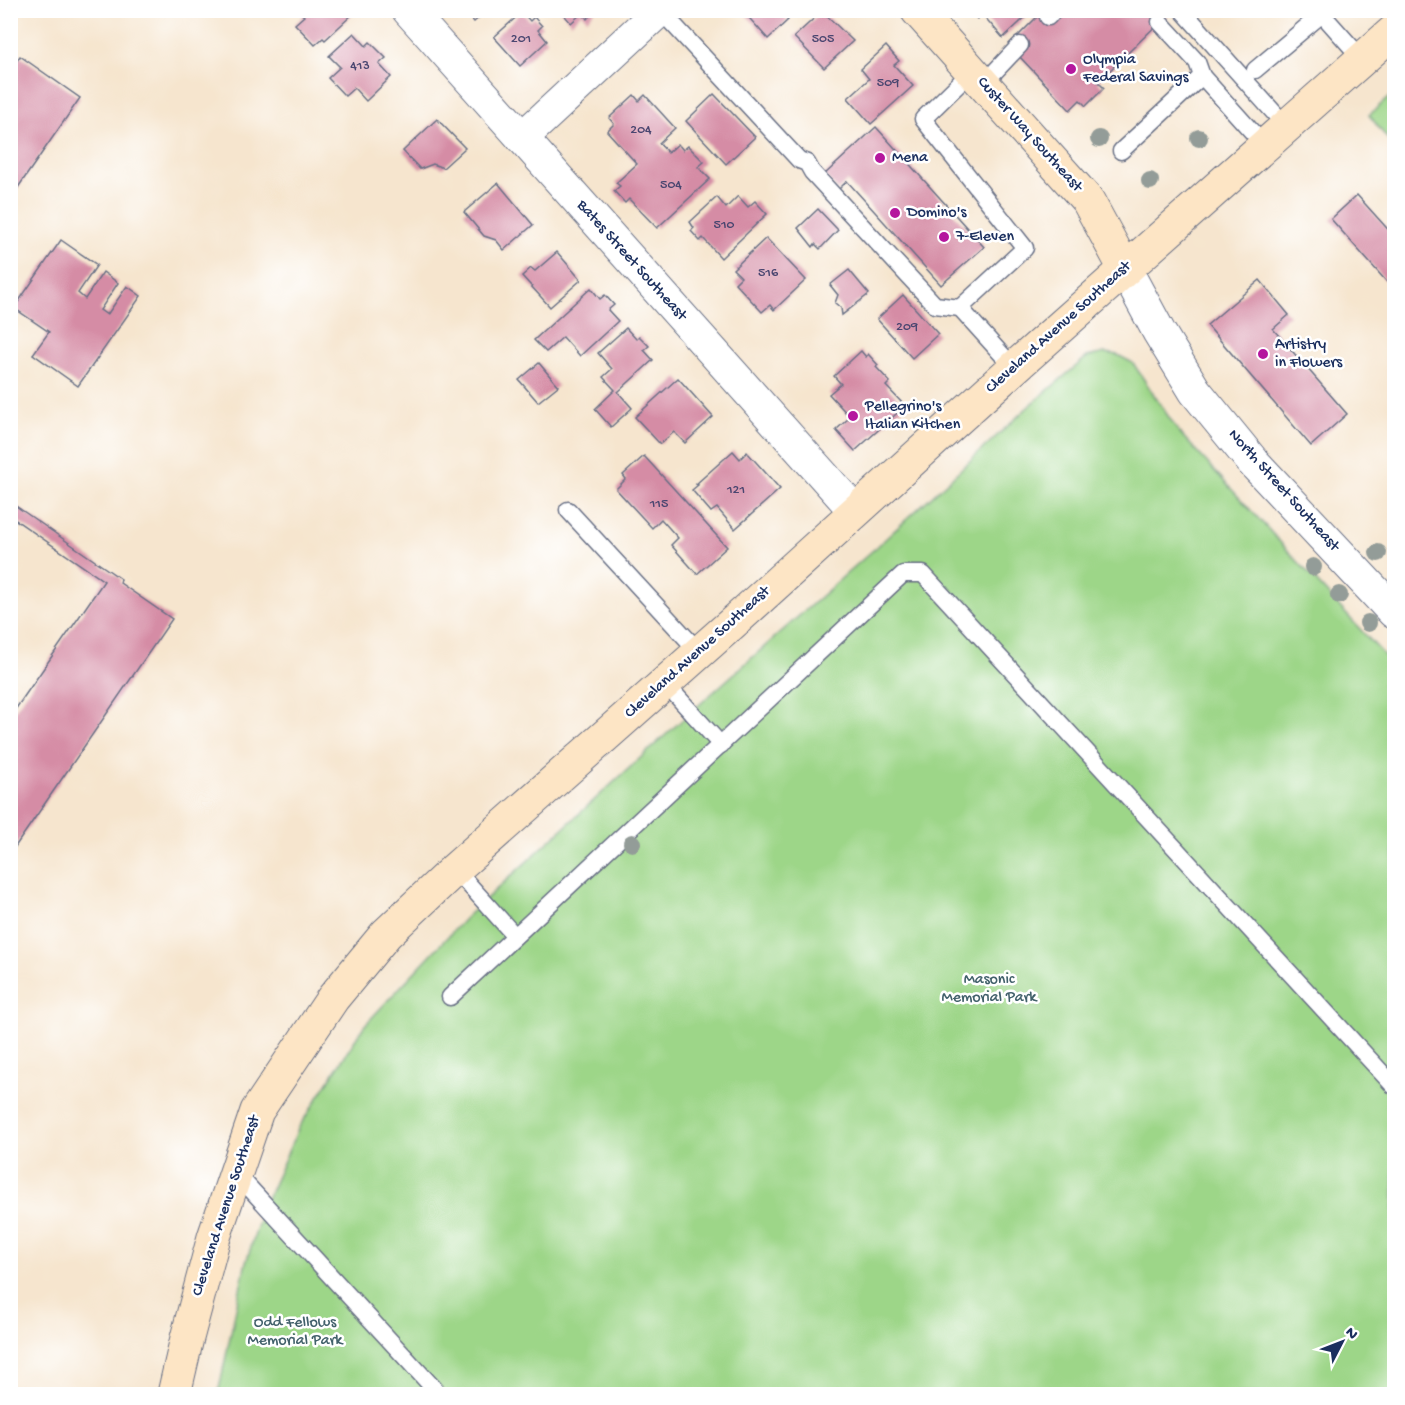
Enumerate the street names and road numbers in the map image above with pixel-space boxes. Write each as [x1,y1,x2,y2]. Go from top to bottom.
street label: Custer Way Southeast [972,74,1087,198]
street label: Bates Street Southeast [571,196,691,326]
street label: Cleveland Avenue Southeast [983,257,1137,398]
street label: North Street Southeast [1223,426,1344,557]
street label: Cleveland Avenue Southeast [622,582,776,723]
street label: Cleveland Avenue Southeast [189,1112,266,1299]

